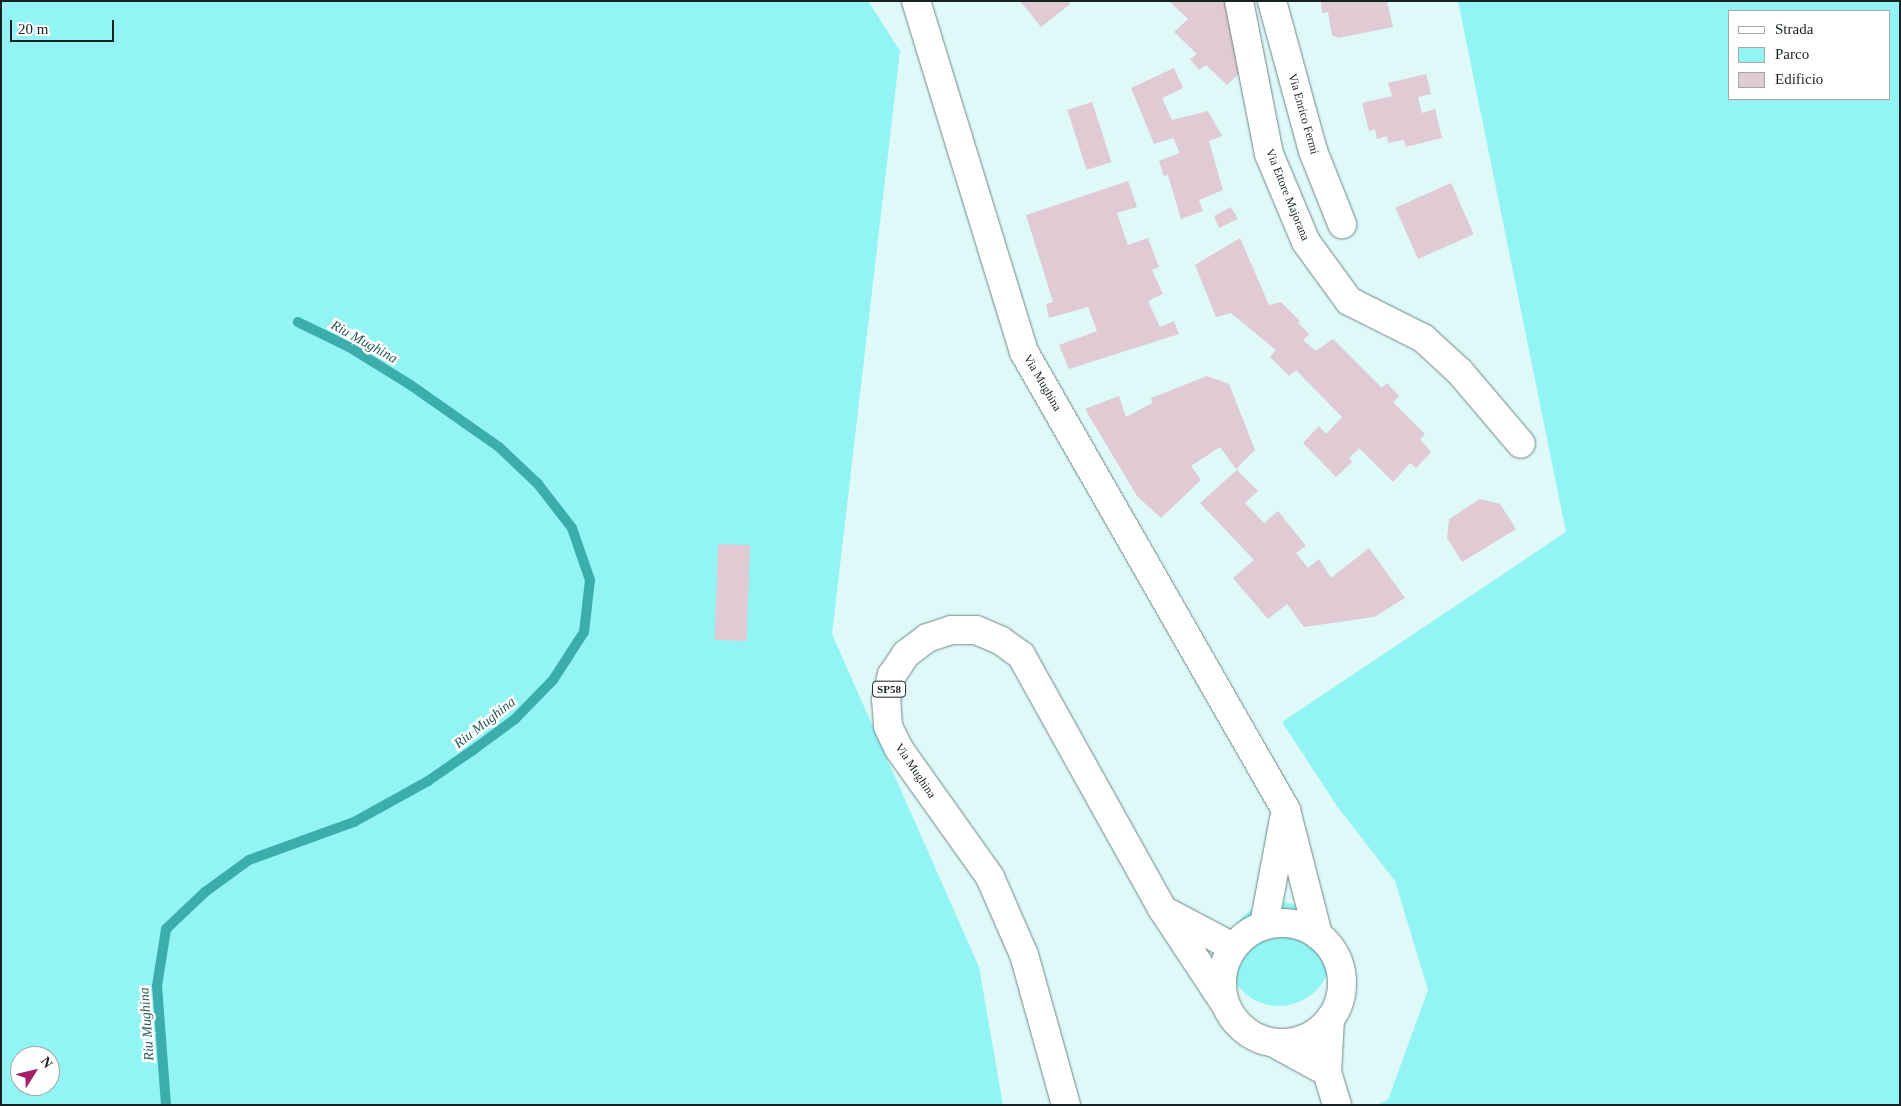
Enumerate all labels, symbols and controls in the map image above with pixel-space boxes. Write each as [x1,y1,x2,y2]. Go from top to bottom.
scale bar [12,10,116,42]
legend [1728,10,1891,100]
text: 20 m [18,21,48,37]
text: Strada [1775,21,1813,37]
text: Parco [1775,46,1809,62]
text: Edificio [1775,71,1823,87]
street label: Via Enrico Fermi [1285,72,1321,156]
street label: Via Ettore Majorana [1262,147,1312,243]
water label: Riu Mughina [328,317,400,367]
street label: Via Mughina [1020,352,1064,414]
road number: SP58 [872,681,906,698]
water label: Riu Mughina [451,694,519,752]
street label: Via Mughina [891,741,939,801]
water label: Riu Mughina [136,987,158,1061]
north arrow [10,1046,60,1096]
text: N [38,1054,56,1071]

